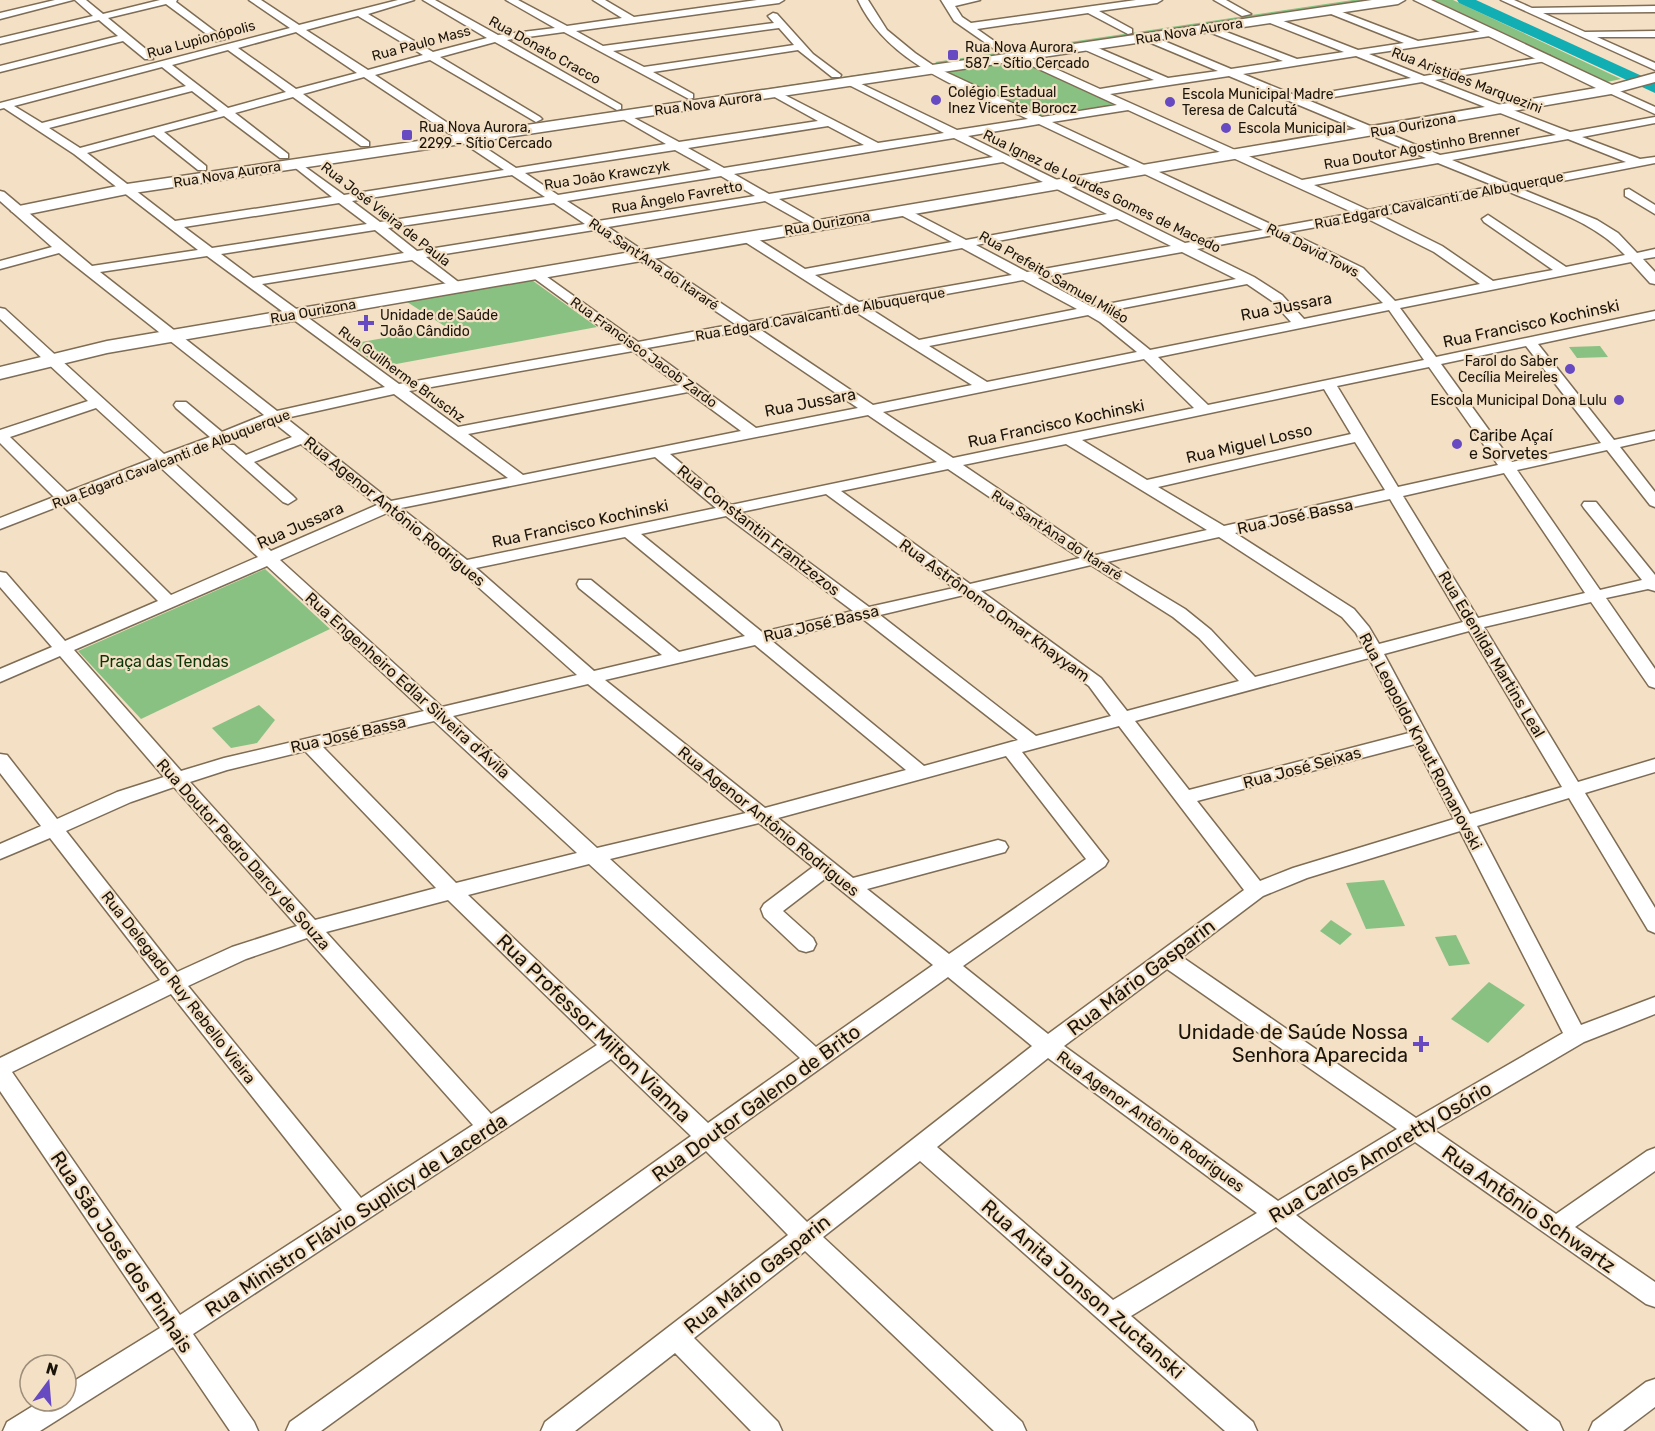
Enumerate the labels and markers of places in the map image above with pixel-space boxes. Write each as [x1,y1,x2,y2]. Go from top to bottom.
place label: Rua Nova Aurora, 587 - Sítio Cercado [965,39,1090,72]
marker: Rua Nova Aurora, 587 - Sítio Cercado [946,48,960,62]
place label: Colégio Estadual Inez Vicente Borocz [948,84,1077,117]
place label: Escola Municipal Madre Teresa de Calcutá [1182,86,1334,119]
marker: Colégio Estadual Inez Vicente Borocz [929,93,943,107]
marker: Escola Municipal Madre Teresa de Calcutá [1163,95,1177,109]
place label: Rua Nova Aurora, 2299 - Sítio Cercado [419,119,552,152]
place label: Escola Municipal [1238,120,1346,137]
marker: Escola Municipal [1219,121,1233,135]
marker: Rua Nova Aurora, 2299 - Sítio Cercado [400,128,414,142]
place label: Unidade de Saúde João Cândido [380,307,498,340]
marker: Unidade de Saúde João Cândido [357,314,375,332]
place label: Farol do Saber Cecília Meireles [1458,353,1559,386]
marker: Farol do Saber Cecília Meireles [1563,362,1577,376]
place label: Escola Municipal Dona Lulu [1430,392,1607,409]
marker: Escola Municipal Dona Lulu [1612,393,1626,407]
place label: Caribe Açaí e Sorvetes [1469,426,1554,463]
marker: Caribe Açaí e Sorvetes [1450,437,1464,451]
place label: Unidade de Saúde Nossa Senhora Aparecida [1178,1020,1408,1067]
marker: Unidade de Saúde Nossa Senhora Aparecida [1412,1035,1430,1053]

